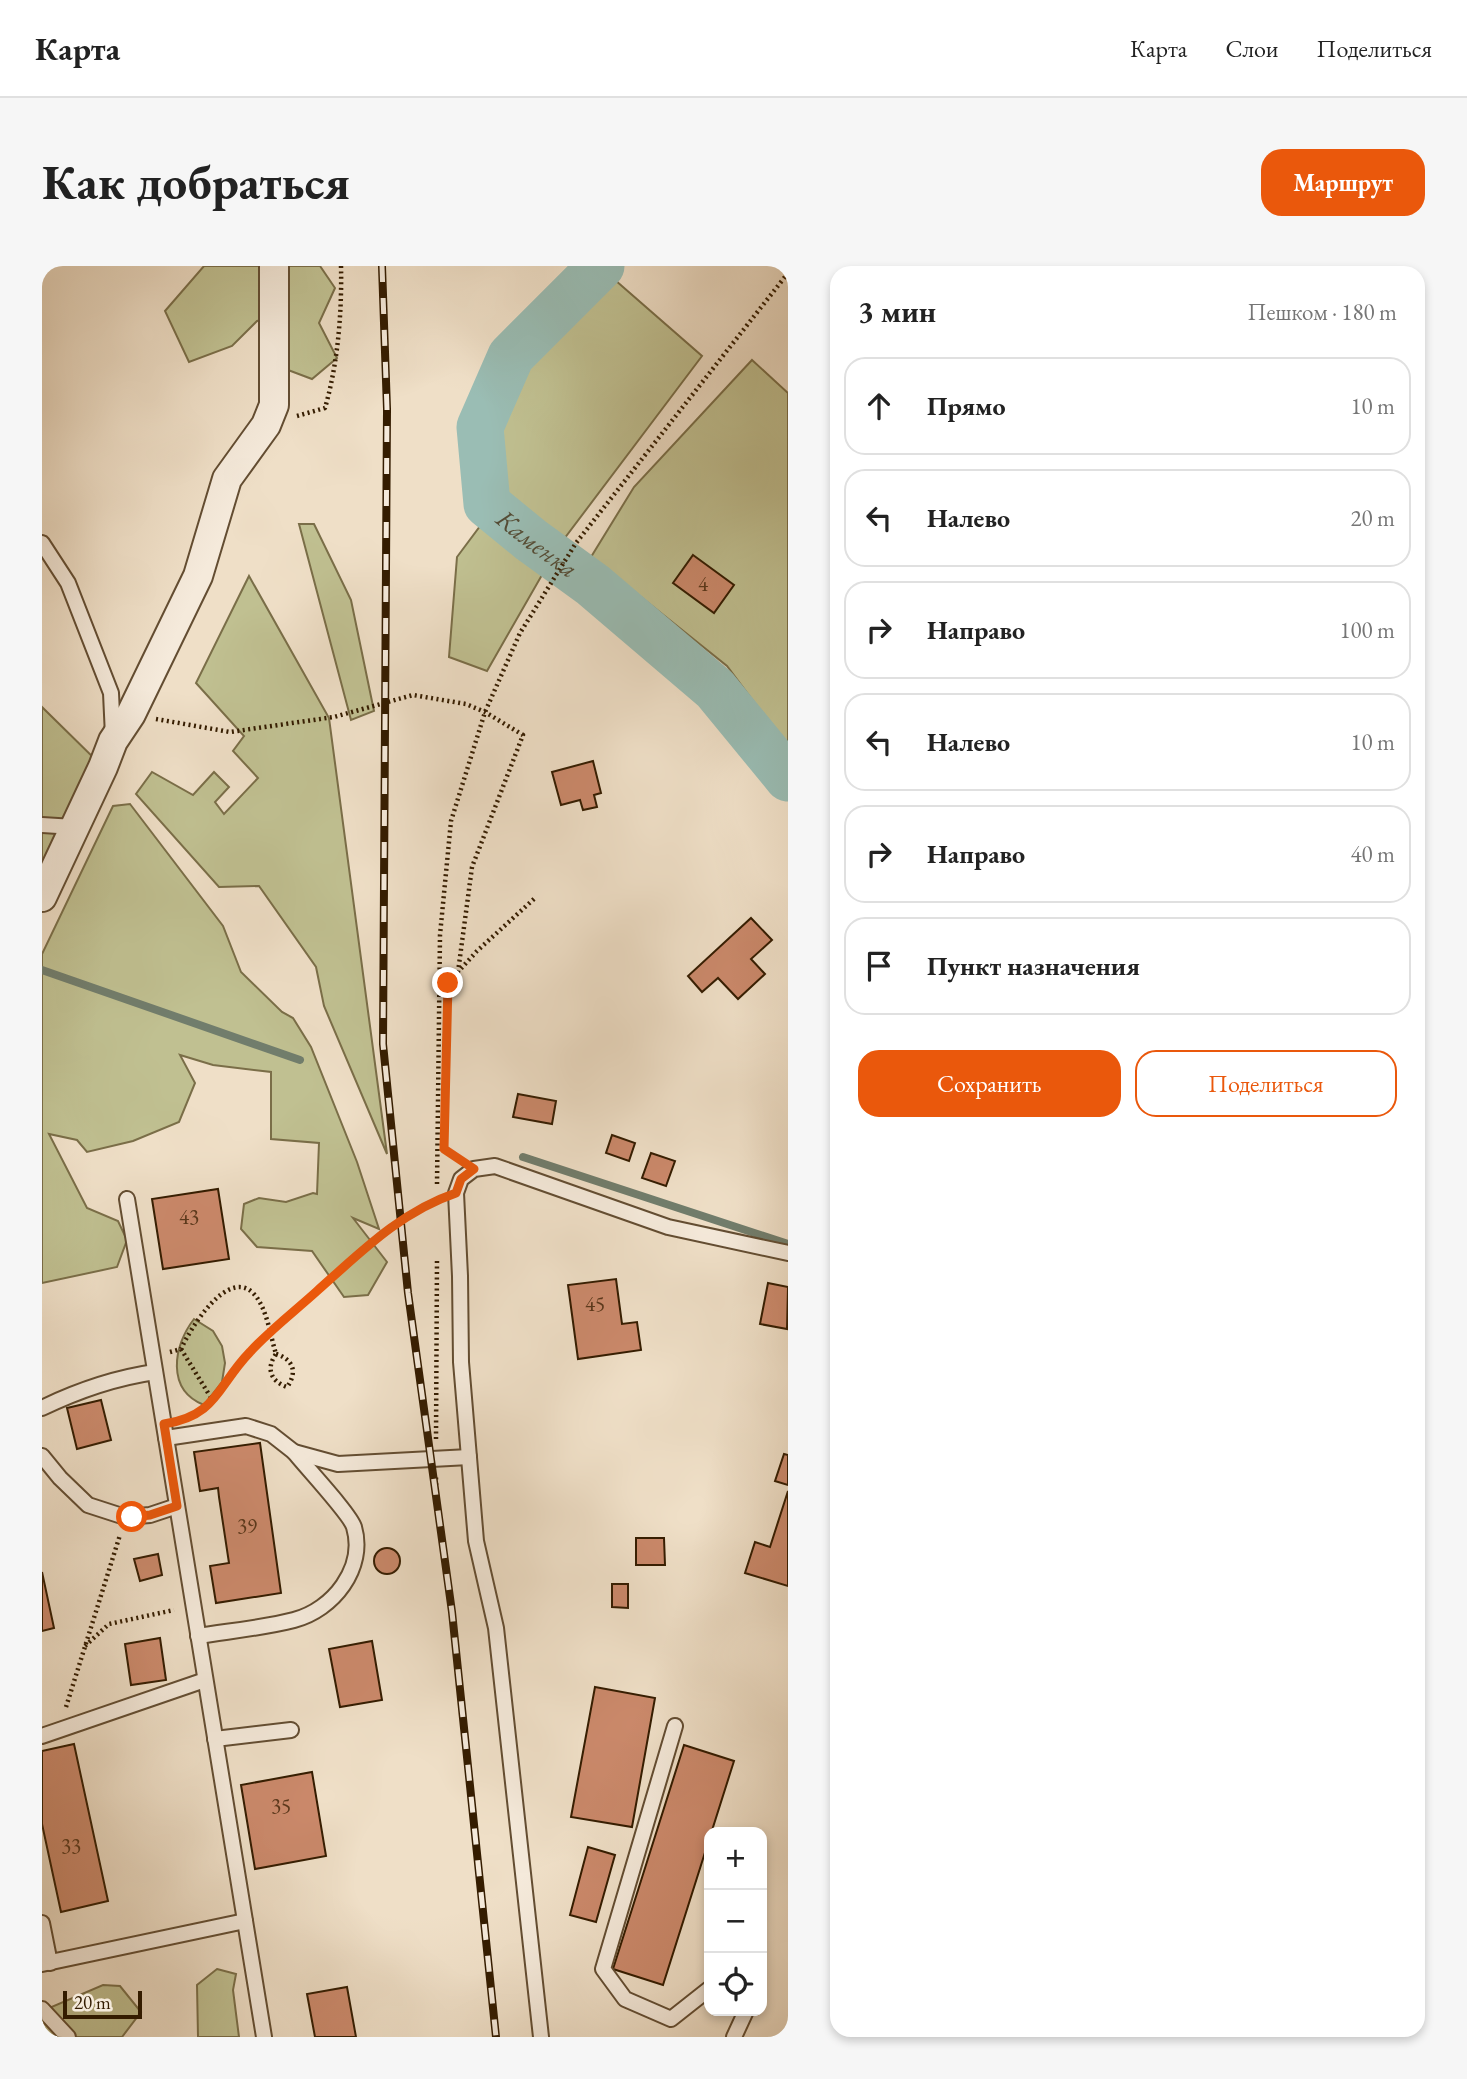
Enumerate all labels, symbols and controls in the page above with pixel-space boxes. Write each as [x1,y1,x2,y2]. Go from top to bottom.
text: Карта [35,27,120,70]
text: Карта [1130,33,1187,64]
text: Слои [1225,33,1279,64]
text: Поделиться [1317,33,1432,64]
button: Маршрут [1261,149,1425,216]
text: Как добраться [42,150,350,214]
text: 3 мин [858,292,936,331]
text: Пешком · 180 m [1248,297,1397,327]
icon: ahead [860,387,898,425]
text: Прямо [927,389,1006,423]
text: 10 m [1350,391,1395,421]
icon: left [860,499,898,537]
water label: Каменка [489,501,585,585]
text: Налево [927,501,1010,535]
text: 20 m [1350,503,1395,533]
house number: 4 [698,570,709,597]
icon: right [860,611,898,649]
text: Направо [927,613,1025,647]
text: 100 m [1339,615,1395,645]
icon: left [860,723,898,761]
text: Налево [927,725,1010,759]
text: 10 m [1350,727,1395,757]
icon: right [860,835,898,873]
text: Направо [927,837,1025,871]
text: 40 m [1350,839,1395,869]
icon: arrive [860,947,898,985]
text: Пункт назначения [927,949,1140,983]
route end [432,967,463,998]
button: Сохранить [858,1050,1121,1117]
button: Поделиться [1135,1050,1397,1117]
house number: 43 [179,1203,199,1230]
house number: 45 [585,1290,605,1317]
route start [116,1501,147,1532]
house number: 39 [237,1512,257,1539]
house number: 35 [271,1792,291,1819]
map controls [704,1827,767,2016]
button: + [704,1827,767,1890]
house number: 33 [61,1832,81,1859]
button: − [704,1890,767,1953]
button: locate [704,1953,767,2016]
scale bar [63,1988,142,2020]
text: 20 m [74,1990,111,2015]

